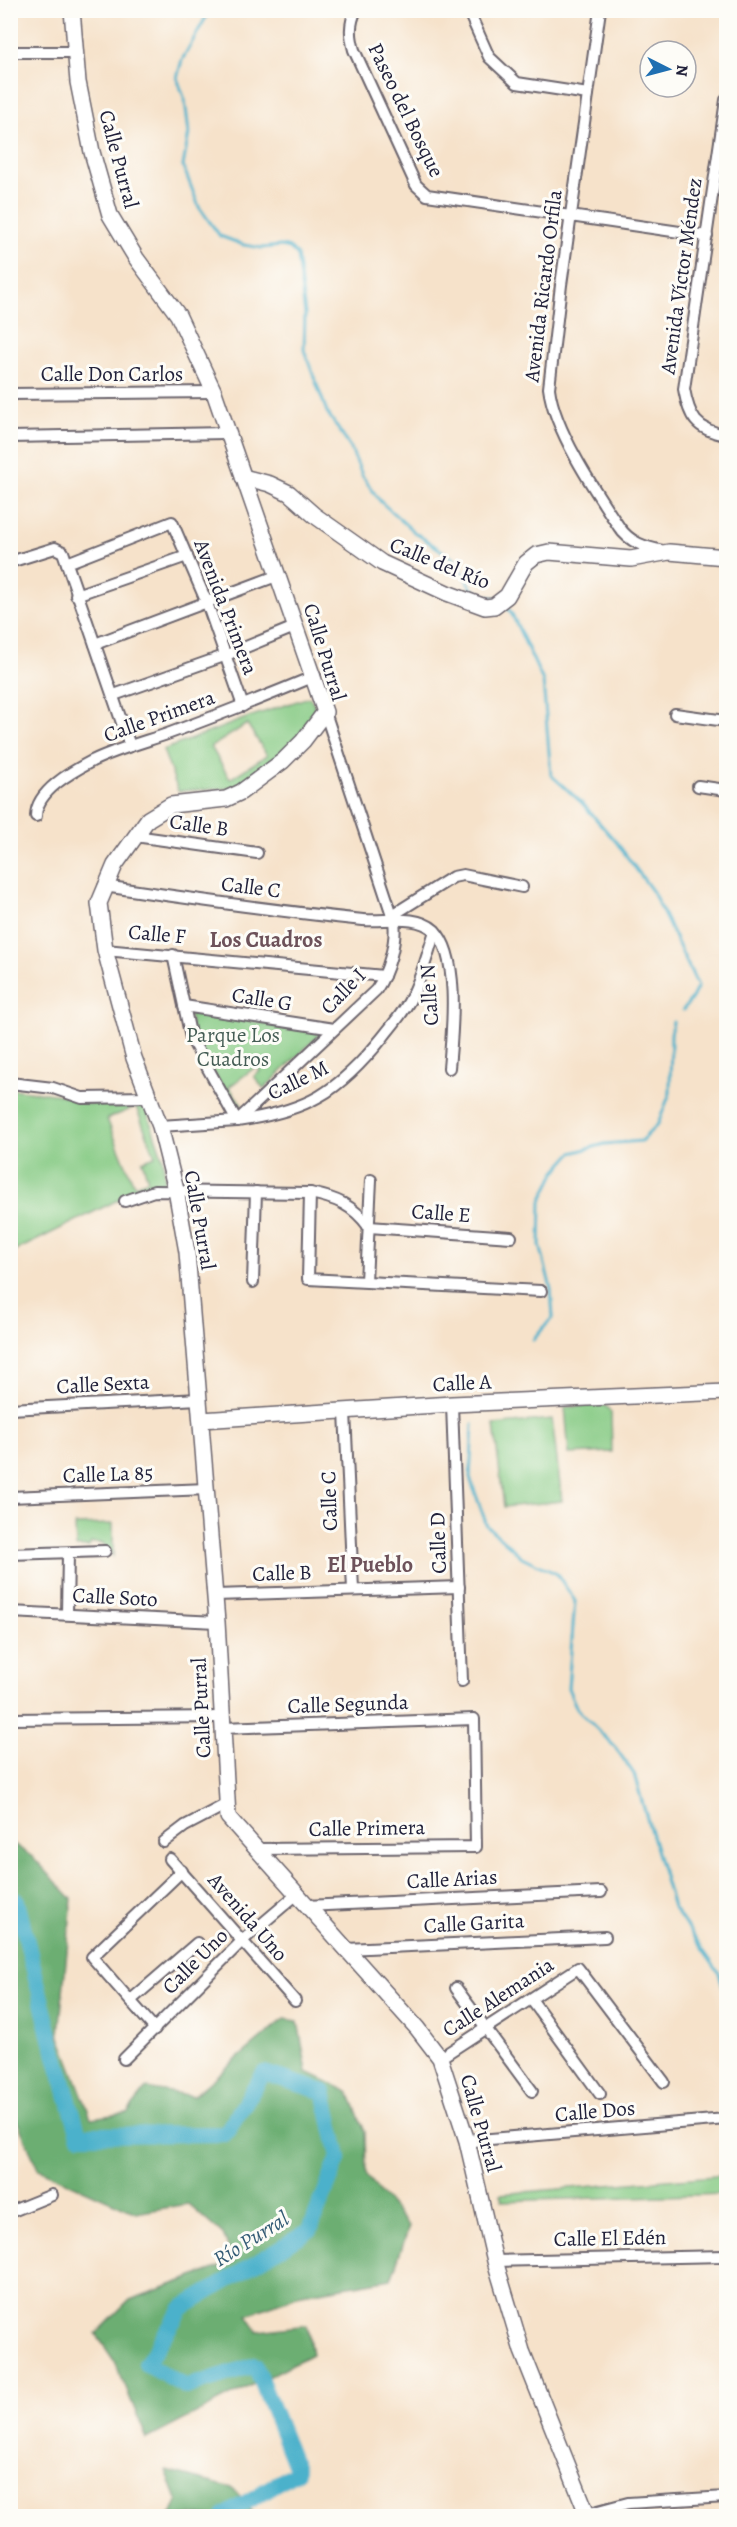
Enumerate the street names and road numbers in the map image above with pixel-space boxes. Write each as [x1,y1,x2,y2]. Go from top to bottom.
street label: Paseo del Bosque [361,38,451,182]
street label: Calle Purral [92,107,146,211]
street label: Avenida Víctor Méndez [653,176,709,377]
street label: Avenida Ricardo Orfila [517,188,569,385]
street label: Calle Don Carlos [41,360,183,388]
street label: Calle del Río [386,530,494,596]
street label: Avenida Primera [187,534,265,679]
street label: Calle Purral [297,600,353,704]
street label: Calle Primera [99,683,219,749]
street label: Calle B [168,807,230,843]
street label: Calle C [220,869,282,905]
street label: Calle F [127,918,187,950]
street label: Calle I [314,962,372,1020]
street label: Calle N [413,963,445,1027]
street label: Calle G [230,980,294,1018]
street label: Calle M [263,1053,333,1107]
street label: Calle Purral [177,1168,223,1272]
street label: Calle E [411,1197,471,1229]
street label: Calle A [432,1367,493,1399]
street label: Calle Sexta [56,1368,150,1400]
street label: Calle La 85 [62,1458,154,1490]
street label: Calle C [314,1471,344,1531]
street label: Calle D [423,1512,453,1574]
street label: Calle B [252,1558,312,1588]
street label: Calle Soto [72,1581,158,1613]
street label: Calle Purral [184,1657,218,1759]
street label: Calle Segunda [287,1688,409,1720]
street label: Calle Primera [308,1813,426,1843]
street label: Calle Arias [406,1863,498,1895]
street label: Avenida Uno [201,1866,294,1967]
street label: Calle Garita [423,1906,525,1940]
street label: Calle Uno [156,1922,234,2000]
street label: Calle Alemania [437,1950,559,2043]
street label: Calle Purral [454,2071,508,2175]
street label: Calle Dos [554,2094,636,2128]
street label: Calle El Edén [553,2223,667,2253]

